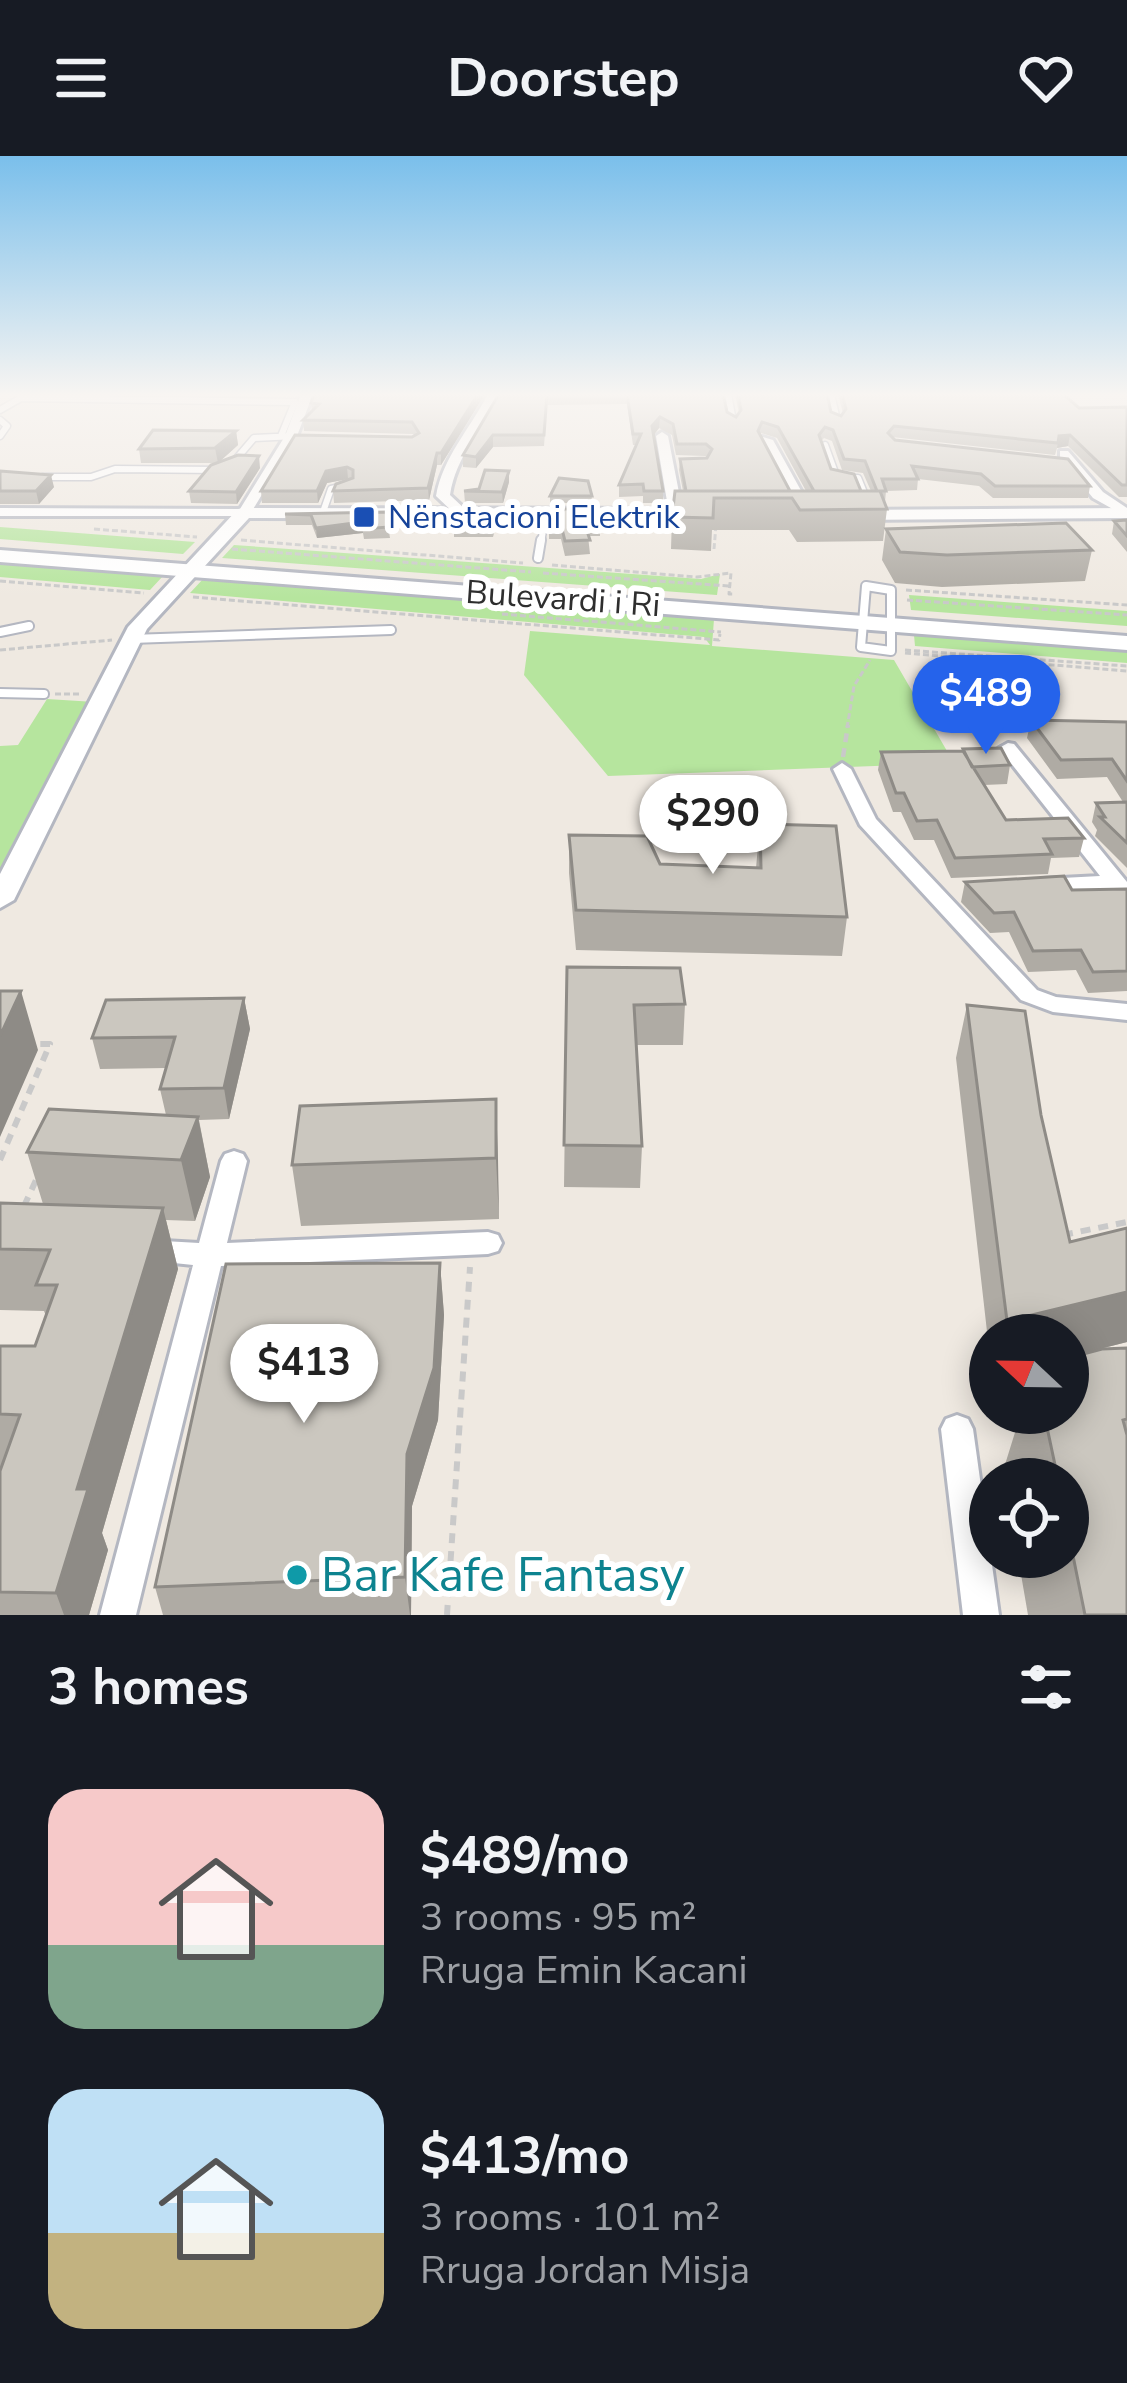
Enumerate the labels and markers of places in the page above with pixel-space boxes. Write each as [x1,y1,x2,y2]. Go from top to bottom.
place label: Nënstacioni Elektrik [388,495,680,540]
marker: Nënstacioni Elektrik [351,504,377,530]
pin: $489 [915,655,1057,757]
pin: $290 [642,775,784,877]
pin: $413 [233,1324,375,1426]
place label: Bar Kafe Fantasy [321,1542,685,1608]
marker: Bar Kafe Fantasy [284,1562,310,1588]

